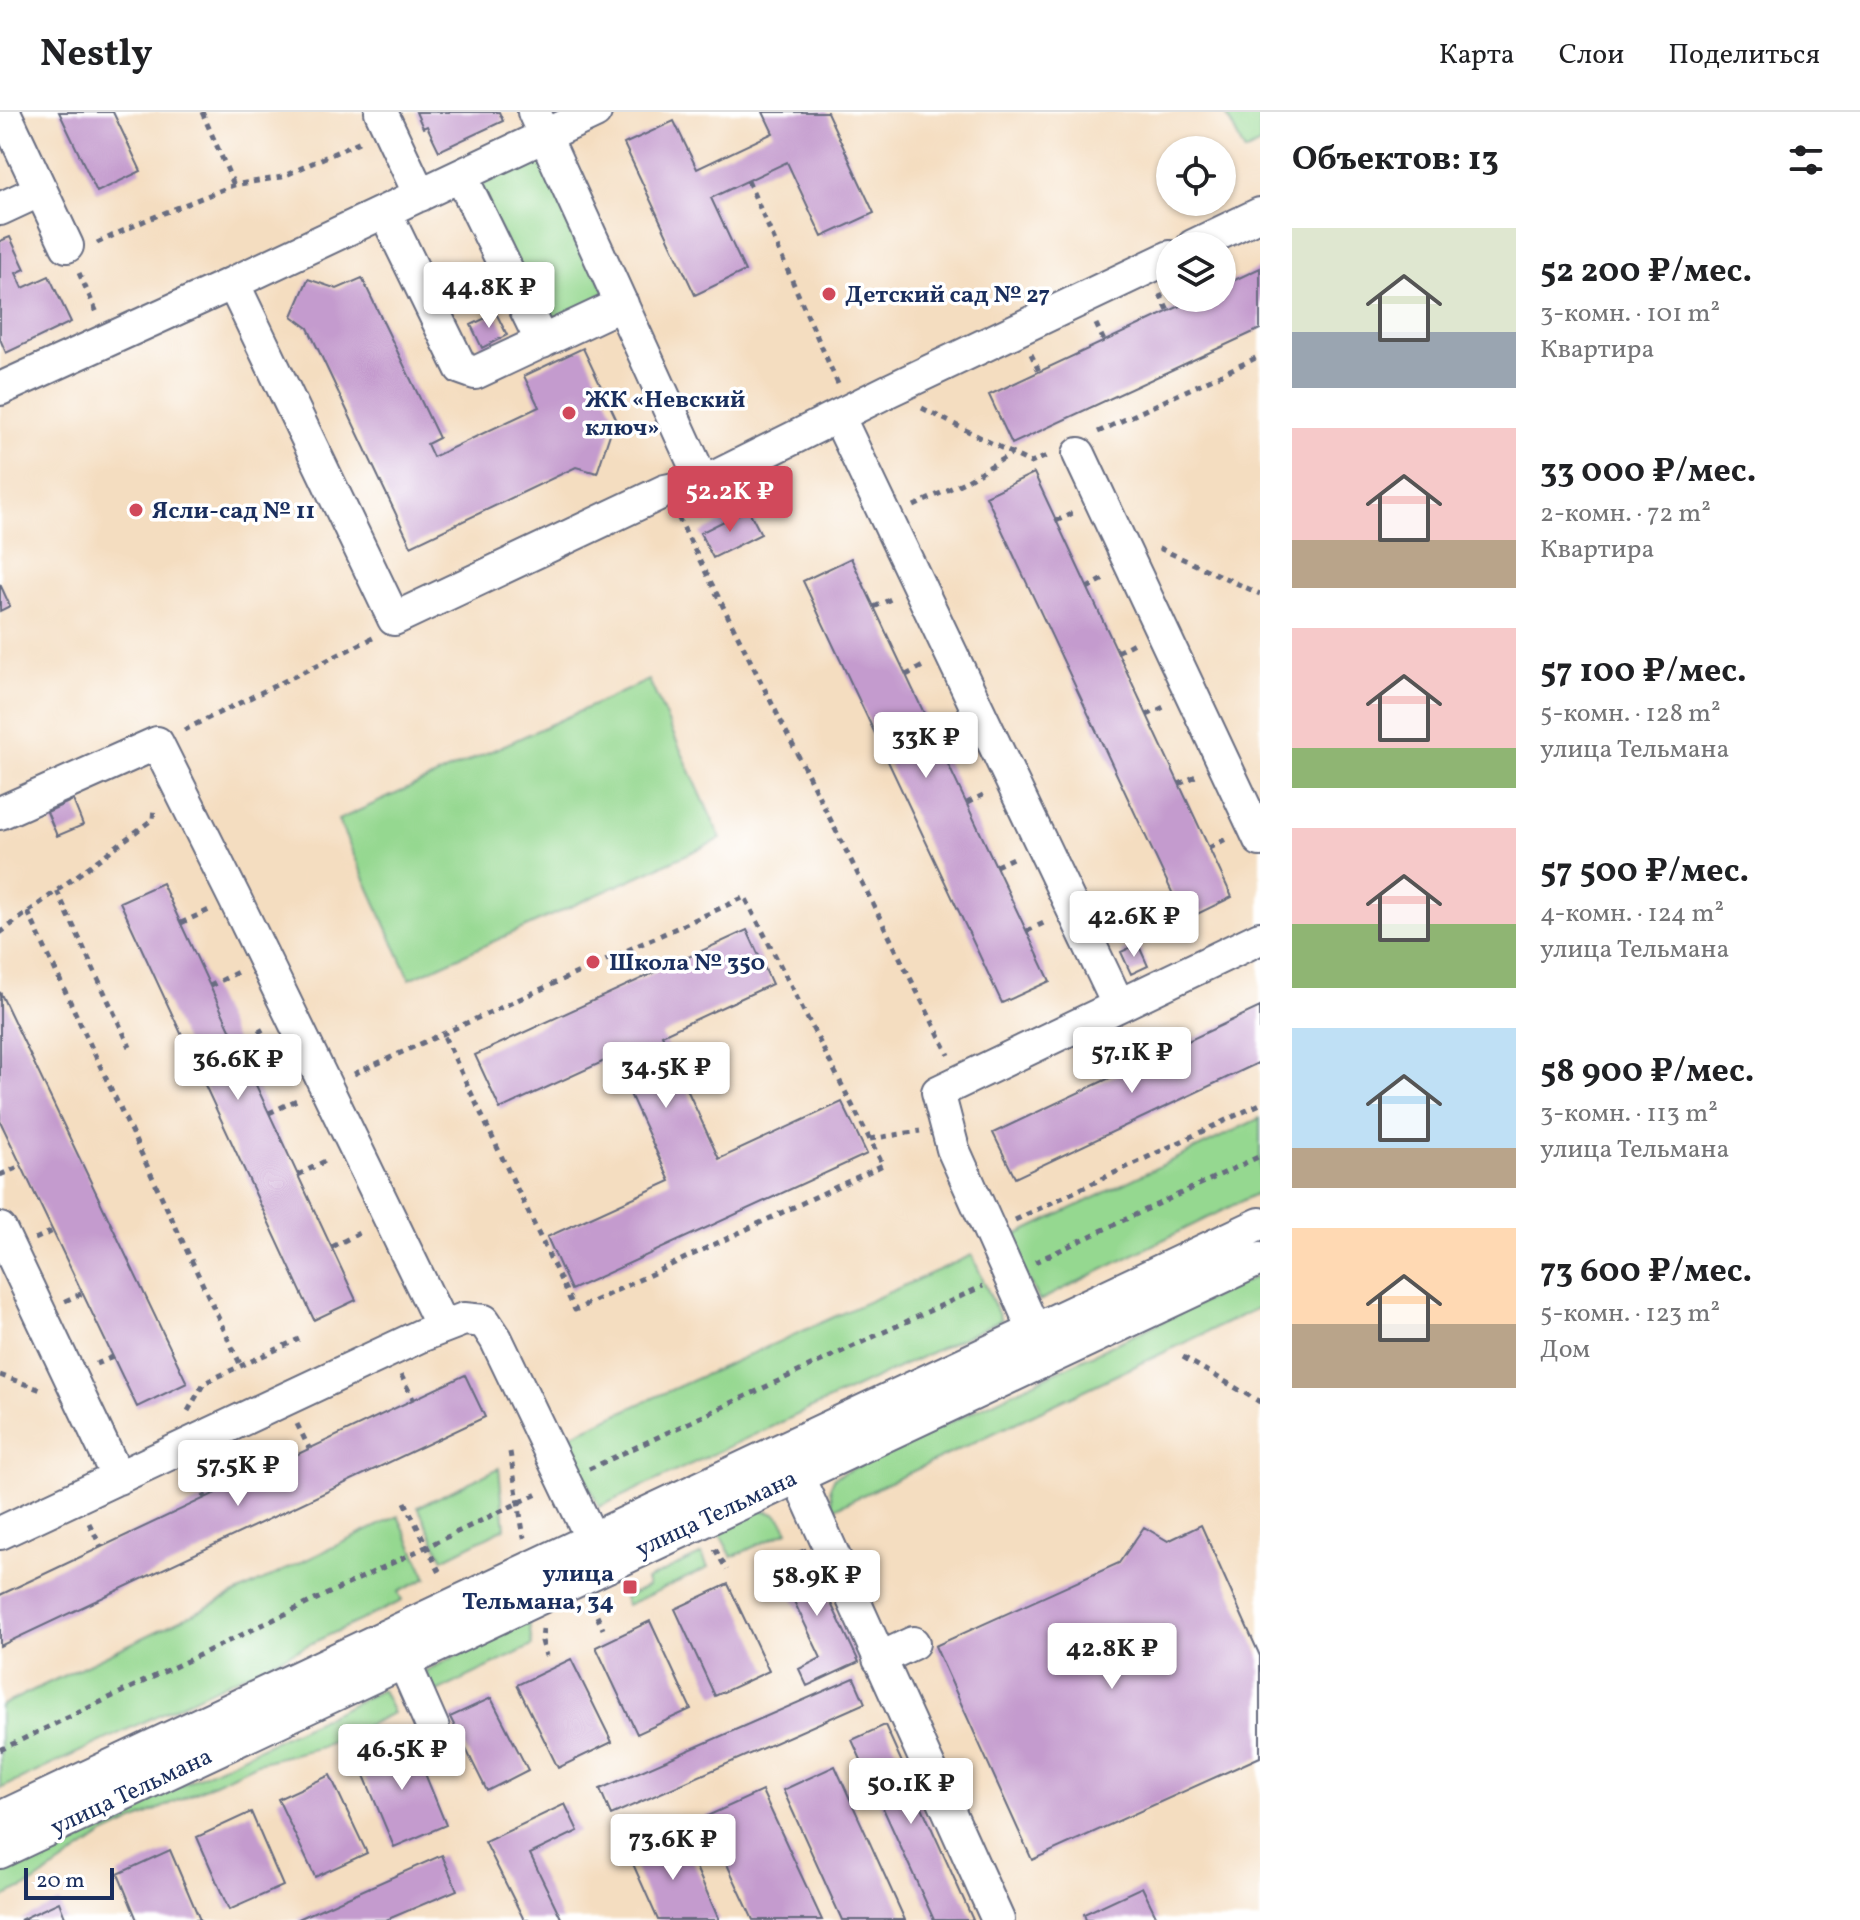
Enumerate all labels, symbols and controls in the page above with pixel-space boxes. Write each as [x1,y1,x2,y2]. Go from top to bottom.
text: Nestly [40,29,153,82]
text: Карта [1439,36,1515,75]
text: Слои [1559,36,1624,75]
text: Поделиться [1668,36,1820,75]
map controls [1156,136,1236,312]
button: locate [1156,136,1236,216]
text: Объектов: 13 [1292,137,1499,184]
icon: filters [1784,138,1828,182]
button: layers [1156,232,1236,312]
text: 52 200 ₽/мес. [1540,249,1752,296]
icon: home [1356,260,1452,356]
pin: 44.8K ₽ [415,262,563,330]
text: 44.8K ₽ [442,270,536,306]
place label: Детский сад № 27 [845,279,1050,313]
marker: Детский сад № 27 [820,285,838,303]
text: 3-комн. · 101 m² [1540,296,1720,332]
text: Квартира [1540,332,1654,368]
place label: ЖК «Невский ключ» [585,384,745,446]
marker: ЖК «Невский ключ» [560,404,578,422]
text: 33 000 ₽/мес. [1540,449,1756,496]
icon: home [1356,460,1452,556]
pin: 52.2K ₽ [656,466,804,534]
text: 52.2K ₽ [686,474,774,510]
place label: Ясли-сад № 11 [152,495,315,529]
text: 2-комн. · 72 m² [1540,496,1711,532]
marker: Ясли-сад № 11 [127,501,145,519]
text: Квартира [1540,532,1654,568]
text: 57 100 ₽/мес. [1540,649,1747,696]
icon: home [1356,660,1452,756]
text: 5-комн. · 128 m² [1540,696,1721,732]
pin: 33K ₽ [870,712,982,780]
text: 33K ₽ [892,720,960,756]
text: улица Тельмана [1540,732,1729,768]
text: 57 500 ₽/мес. [1540,849,1749,896]
icon: home [1356,860,1452,956]
pin: 42.6K ₽ [1060,891,1208,959]
text: 4-комн. · 124 m² [1540,896,1724,932]
text: 42.6K ₽ [1088,899,1180,935]
text: улица Тельмана [1540,932,1729,968]
place label: Школа № 350 [609,947,765,981]
marker: Школа № 350 [584,953,602,971]
pin: 57.1K ₽ [1058,1027,1206,1095]
pin: 36.6K ₽ [164,1034,312,1102]
text: 57.1K ₽ [1091,1035,1173,1071]
text: 36.6K ₽ [192,1042,284,1078]
pin: 34.5K ₽ [592,1042,740,1110]
text: 58 900 ₽/мес. [1540,1049,1754,1096]
text: 34.5K ₽ [621,1050,711,1086]
icon: home [1356,1060,1452,1156]
text: 3-комн. · 113 m² [1540,1096,1718,1132]
text: улица Тельмана [1540,1132,1729,1168]
text: 73 600 ₽/мес. [1540,1249,1752,1296]
icon: home [1356,1260,1452,1356]
text: 5-комн. · 123 m² [1540,1296,1720,1332]
text: Дом [1540,1332,1590,1368]
pin: 57.5K ₽ [164,1440,312,1508]
text: 57.5K ₽ [196,1448,280,1484]
street label: улица Тельмана [630,1462,803,1567]
pin: 58.9K ₽ [743,1550,891,1618]
place label: улица Тельмана, 34 [462,1558,614,1620]
text: 58.9K ₽ [772,1558,862,1594]
marker: улица Тельмана, 34 [621,1578,639,1596]
pin: 42.8K ₽ [1038,1623,1186,1691]
text: 42.8K ₽ [1066,1631,1158,1667]
pin: 46.5K ₽ [328,1724,476,1792]
text: 46.5K ₽ [356,1732,448,1768]
street label: улица Тельмана [45,1740,218,1845]
pin: 50.1K ₽ [837,1758,985,1826]
text: 50.1K ₽ [867,1766,955,1802]
pin: 73.6K ₽ [599,1814,747,1882]
text: 73.6K ₽ [629,1822,717,1858]
scale bar [24,1864,114,1900]
text: 20 m [36,1866,85,1897]

